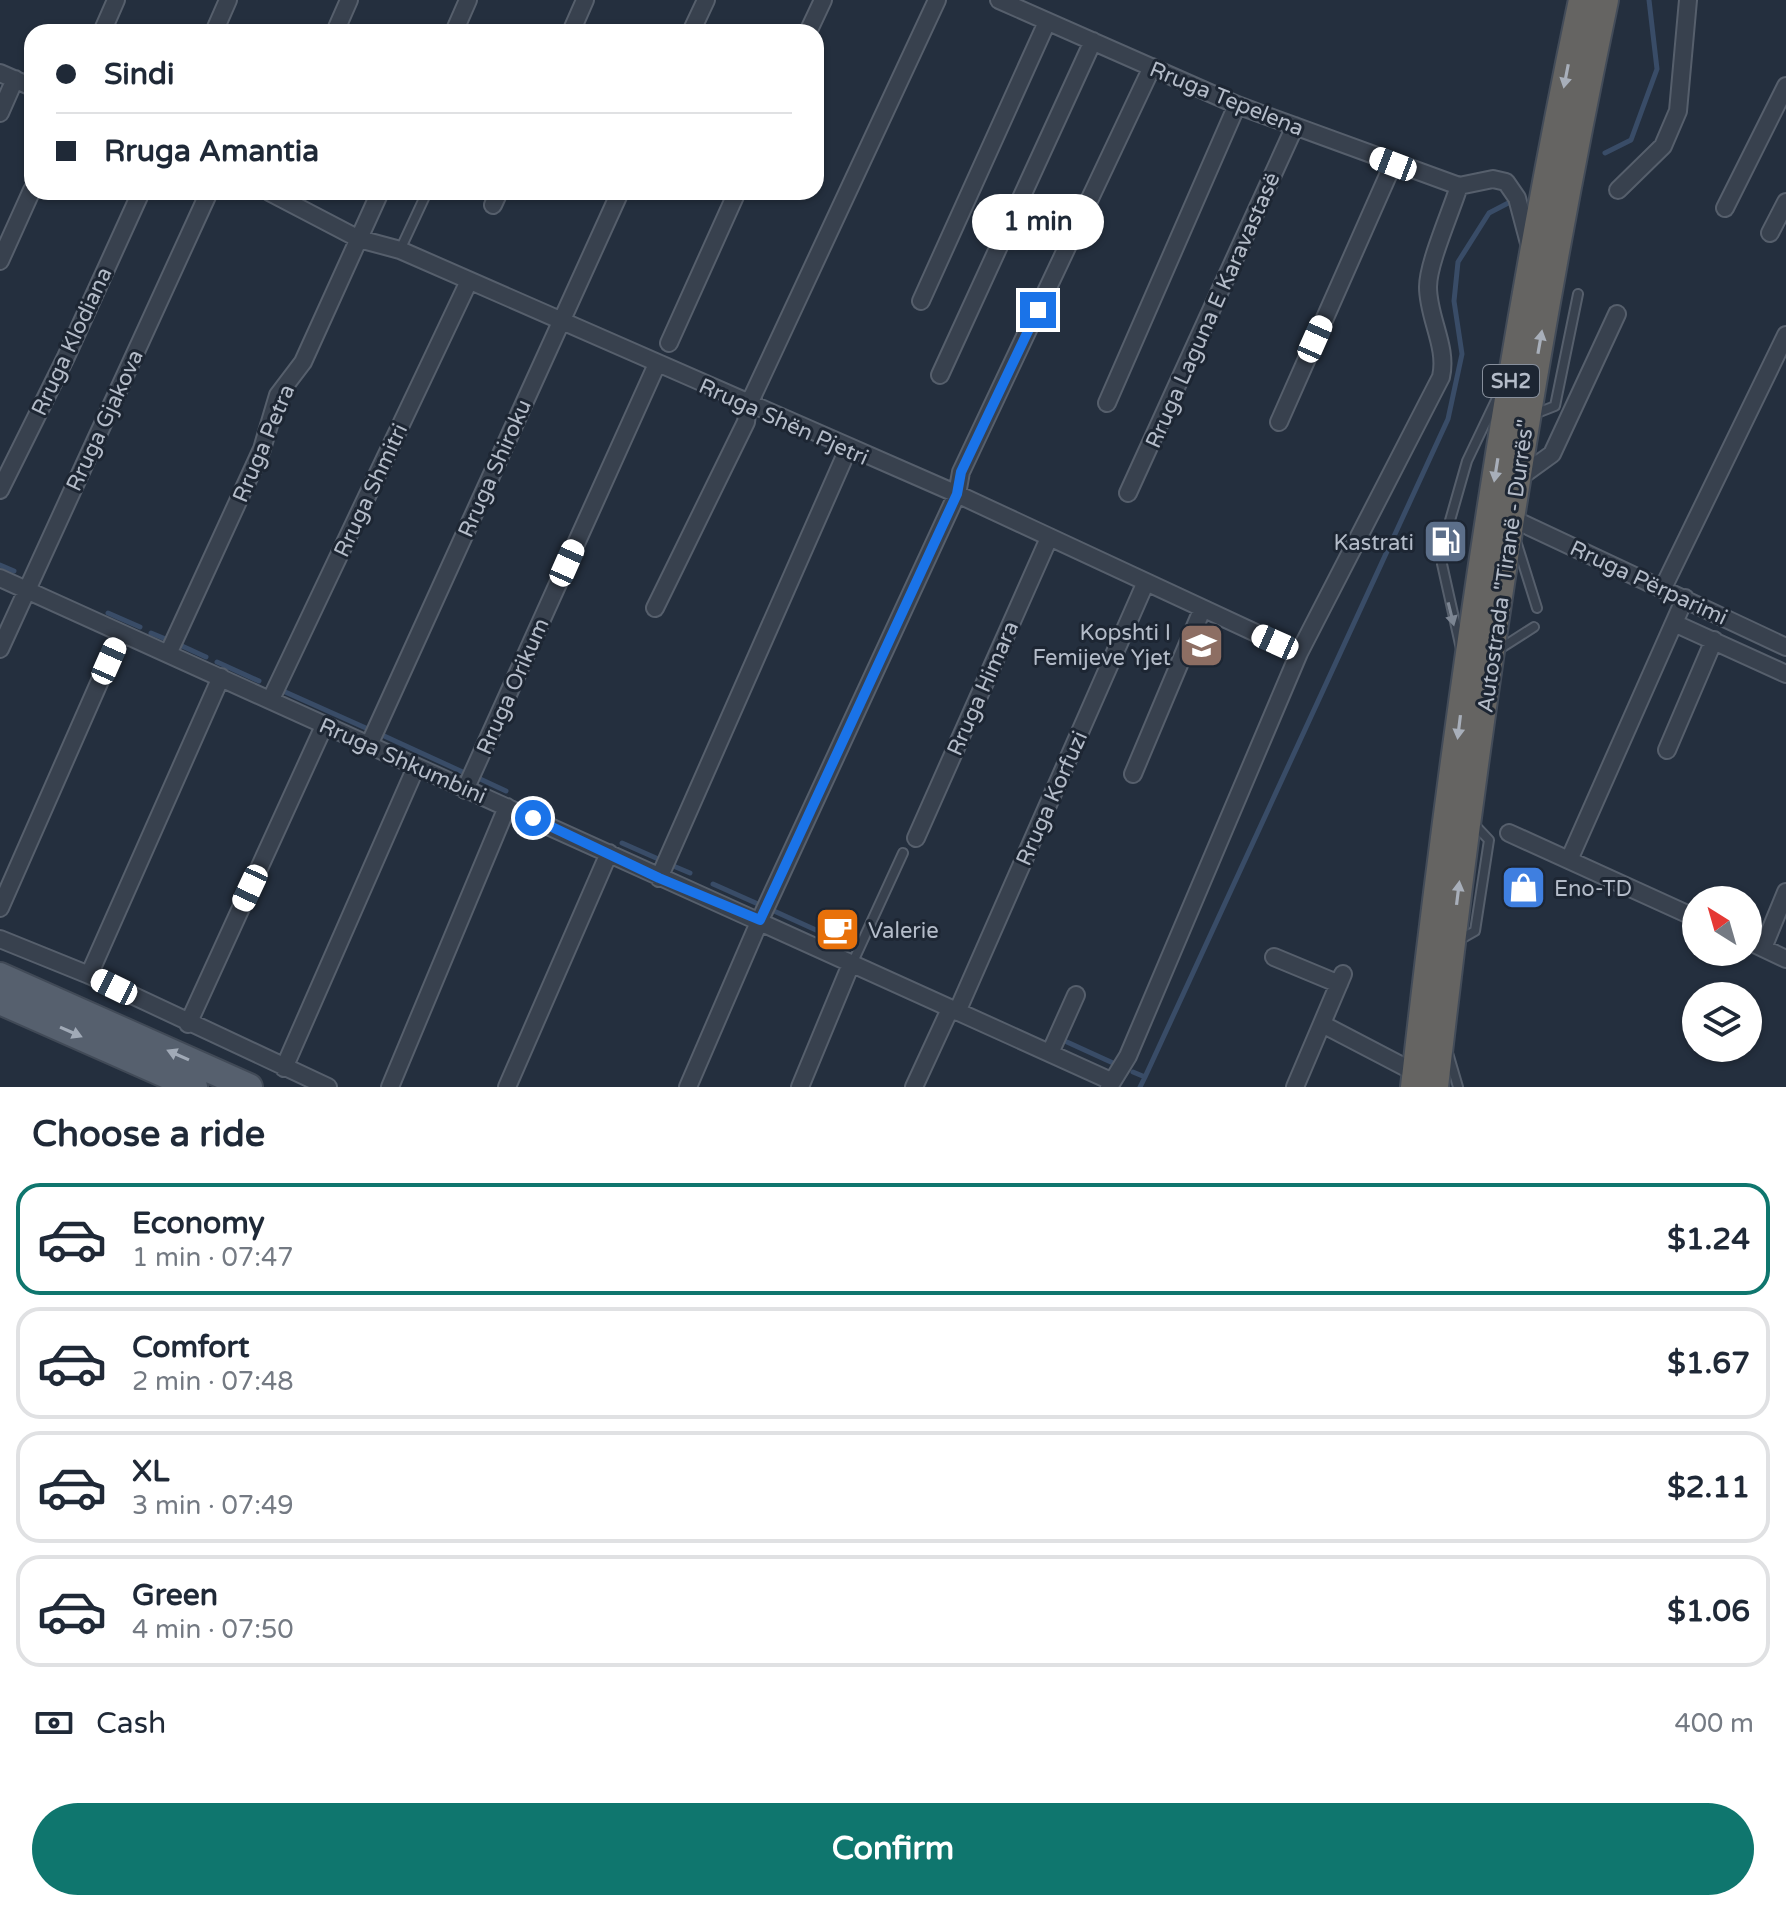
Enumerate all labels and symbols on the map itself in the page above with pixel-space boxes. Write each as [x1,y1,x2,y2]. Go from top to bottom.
street label: Rruga Tepelena [1146,56,1307,142]
one-way arrow [1560,64,1572,89]
car [1366,144,1420,184]
street label: Rruga Laguna E Karavastasë [1140,169,1286,452]
callout: 1 min [972,194,1104,250]
street label: Rruga Klodiana [26,263,118,420]
route end [1020,292,1056,328]
car [1294,312,1336,366]
one-way arrow [1534,329,1547,354]
street label: Rruga Gjakova [61,346,149,495]
road number: SH2 [1483,365,1539,397]
street label: Rruga Shën Pjetri [695,373,872,471]
street label: Rruga Petra [227,381,300,506]
street label: Rruga Shiroku [453,395,537,542]
street label: Autostrada "Tiranë - Durrës" [1473,418,1539,714]
street label: Rruga Shmitri [329,420,413,561]
one-way arrow [1489,458,1502,483]
fuel station icon: Kastrati [1421,518,1469,566]
place label: Kastrati [1334,530,1414,556]
street label: Rruga Përparimi [1566,535,1731,631]
car [546,536,588,590]
one-way arrow [1446,601,1458,626]
street label: Rruga Orikum [471,614,555,759]
street label: Rruga Himara [942,617,1024,760]
place label: Kopshti I Femijeve Yjet [1032,620,1171,671]
school or university icon: Kopshti I Femijeve Yjet [1178,621,1226,669]
car [1248,621,1302,663]
car [88,634,130,688]
street label: Rruga Shkumbini [315,712,490,809]
one-way arrow [1452,715,1465,740]
street label: Rruga Korfuzi [1011,727,1093,870]
route start [515,800,551,836]
car [229,861,271,915]
shop icon: Eno-TD [1499,864,1547,912]
place label: Eno-TD [1554,876,1632,902]
one-way arrow [1451,880,1464,905]
north arrow [1682,886,1762,966]
cafe icon: Valerie [813,906,861,954]
place label: Valerie [868,918,939,944]
car [87,966,141,1008]
one-way arrow [59,1026,83,1039]
one-way arrow [166,1049,190,1062]

